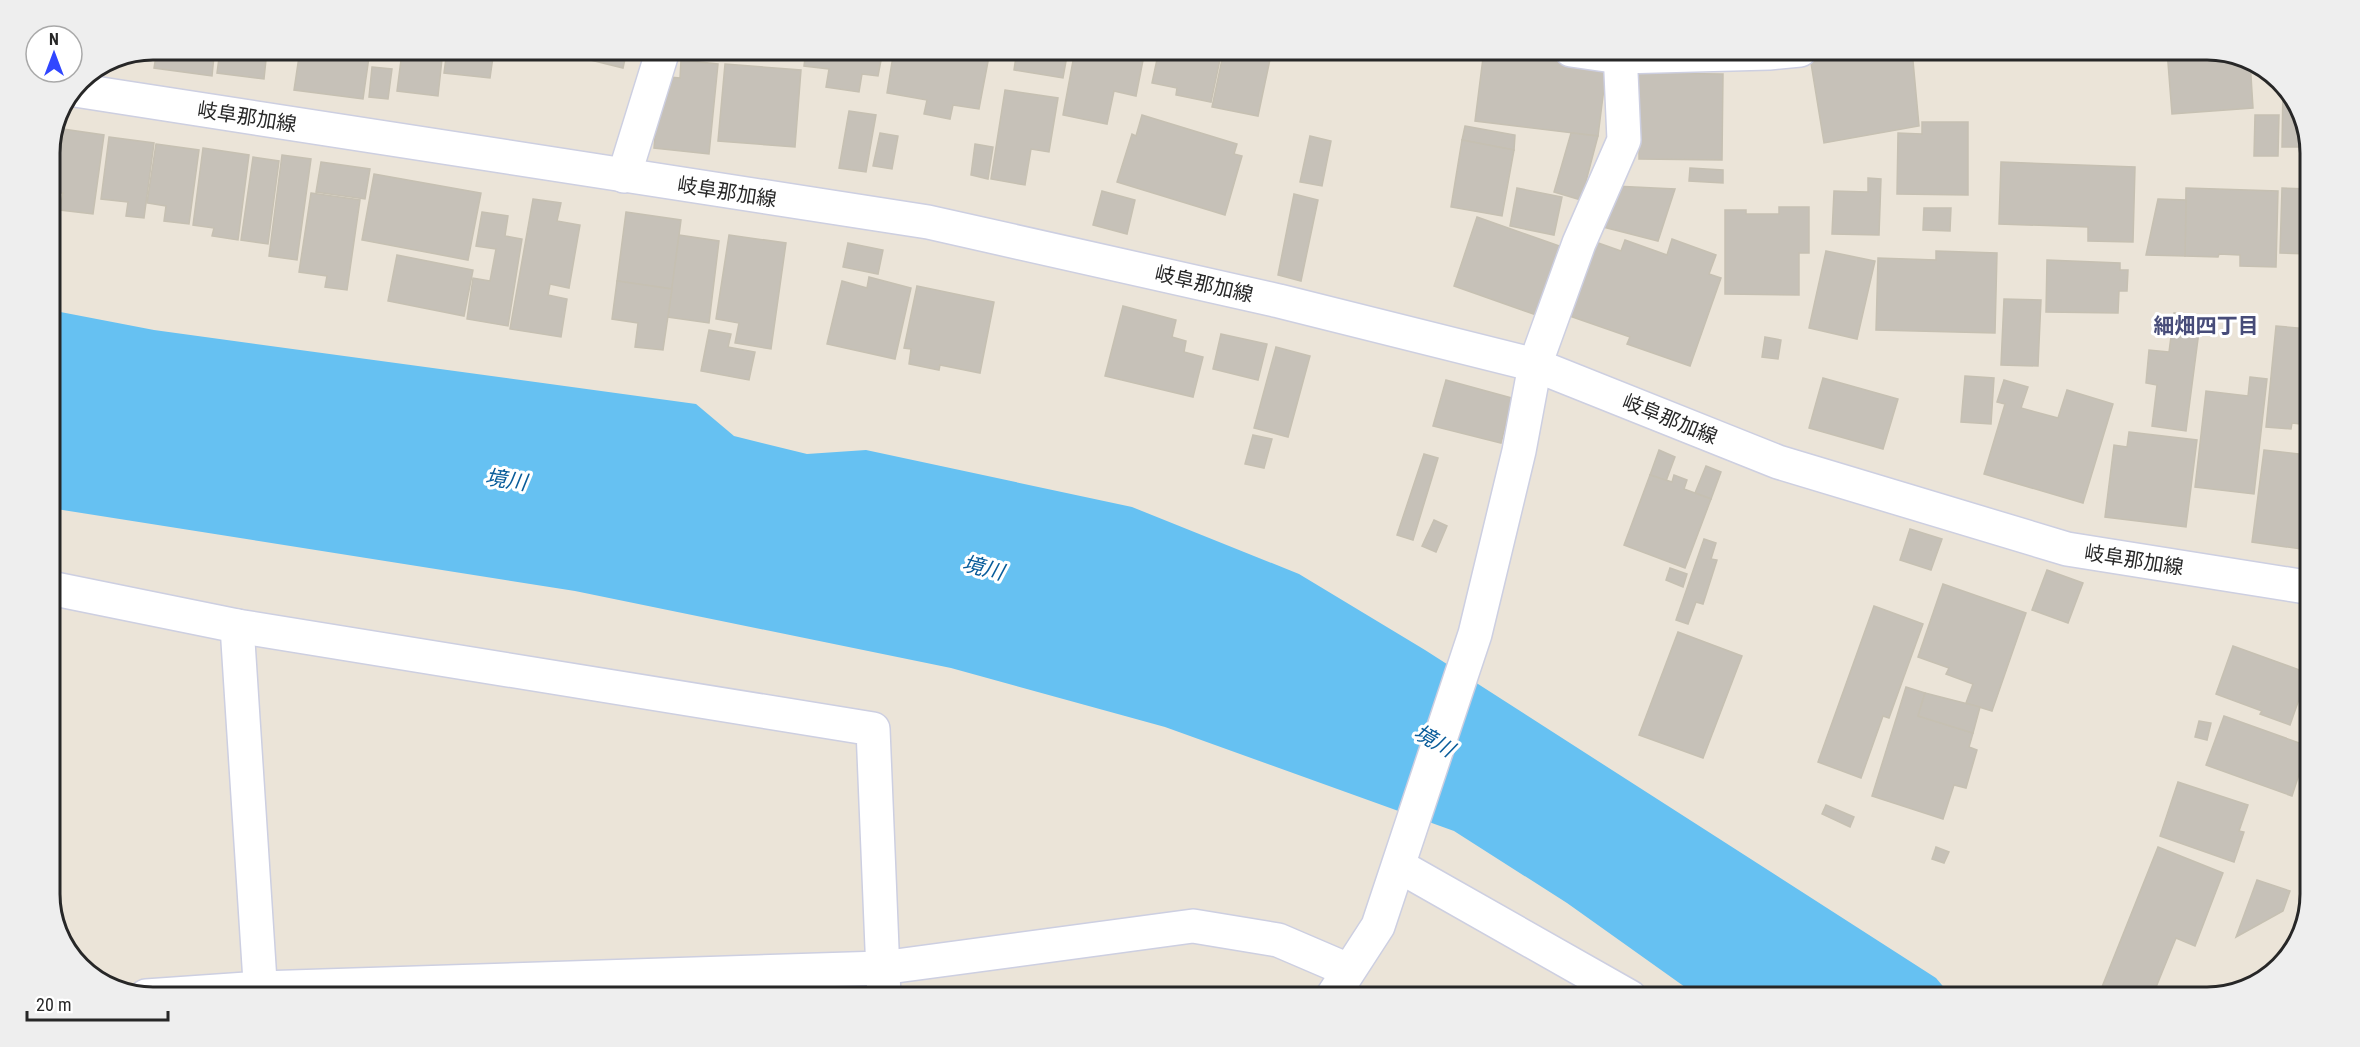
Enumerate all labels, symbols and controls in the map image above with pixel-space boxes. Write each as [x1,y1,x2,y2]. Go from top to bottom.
north arrow [24,24,84,84]
text: N [49,30,59,49]
street label: 岐阜那加線 [196,97,298,137]
street label: 岐阜那加線 [676,172,778,212]
street label: 岐阜那加線 [1153,261,1255,307]
district label: 細畑四丁目 [2154,314,2259,338]
street label: 岐阜那加線 [1619,389,1721,449]
water label: 境川 [484,465,530,495]
street label: 岐阜那加線 [2083,540,2185,580]
water label: 境川 [960,551,1008,585]
water label: 境川 [1410,720,1460,763]
scale bar [27,984,168,1022]
text: 20 m [36,994,71,1015]

